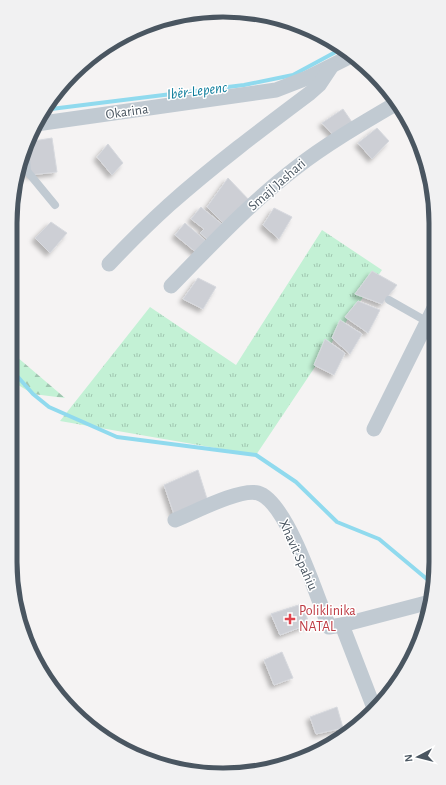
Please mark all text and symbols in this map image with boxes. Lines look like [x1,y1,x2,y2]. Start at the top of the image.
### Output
water label: Ibër-Lepenc [166,80,229,102]
street label: Okarina [105,102,150,122]
street label: Smajl Jashari [246,156,308,214]
street label: Xhavit Spahiu [276,517,320,593]
place label: Poliklinika NATAL [299,604,356,634]
marker: Poliklinika NATAL [284,613,296,625]
north arrow [398,737,438,777]
text: N [403,754,414,763]

